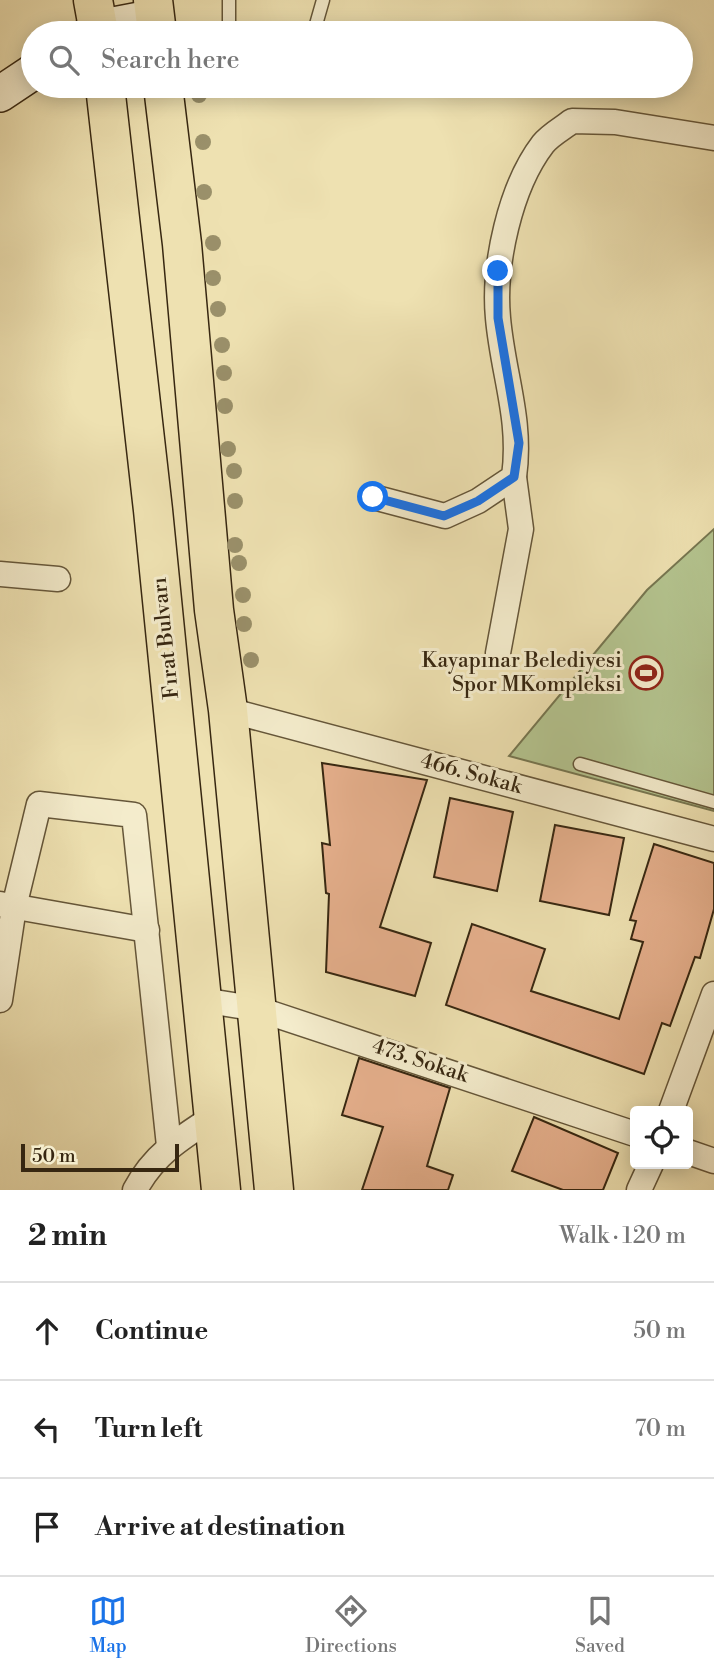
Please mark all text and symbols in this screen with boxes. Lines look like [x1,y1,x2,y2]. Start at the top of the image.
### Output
search box [21,21,693,98]
icon: search [45,41,83,79]
text: Search here [101,44,240,76]
route end [482,255,513,286]
route start [357,481,388,512]
street label: Fırat Bulvarı [147,576,185,700]
place label: Kayapınar Belediyesi Spor MKompleksi [421,648,622,698]
sports icon: Kayapınar Belediyesi Spor MKompleksi [627,654,665,692]
street label: 466. Sokak [417,748,526,800]
street label: 473. Sokak [369,1033,472,1089]
map controls [630,1106,693,1169]
button: locate [630,1106,693,1169]
scale bar [21,1141,178,1173]
text: 50 m [32,1144,76,1168]
text: 2 min [28,1217,107,1255]
text: Walk · 120 m [559,1222,686,1250]
icon: ahead [28,1312,66,1350]
text: Continue [95,1315,208,1347]
text: 50 m [633,1317,686,1345]
icon: left [28,1410,66,1448]
text: Turn left [95,1413,203,1445]
text: 70 m [635,1415,686,1443]
icon: arrive [28,1508,66,1546]
text: Arrive at destination [95,1511,345,1543]
tab: Map [89,1592,127,1658]
tab: Directions [305,1592,397,1658]
tab: Saved [575,1592,625,1658]

